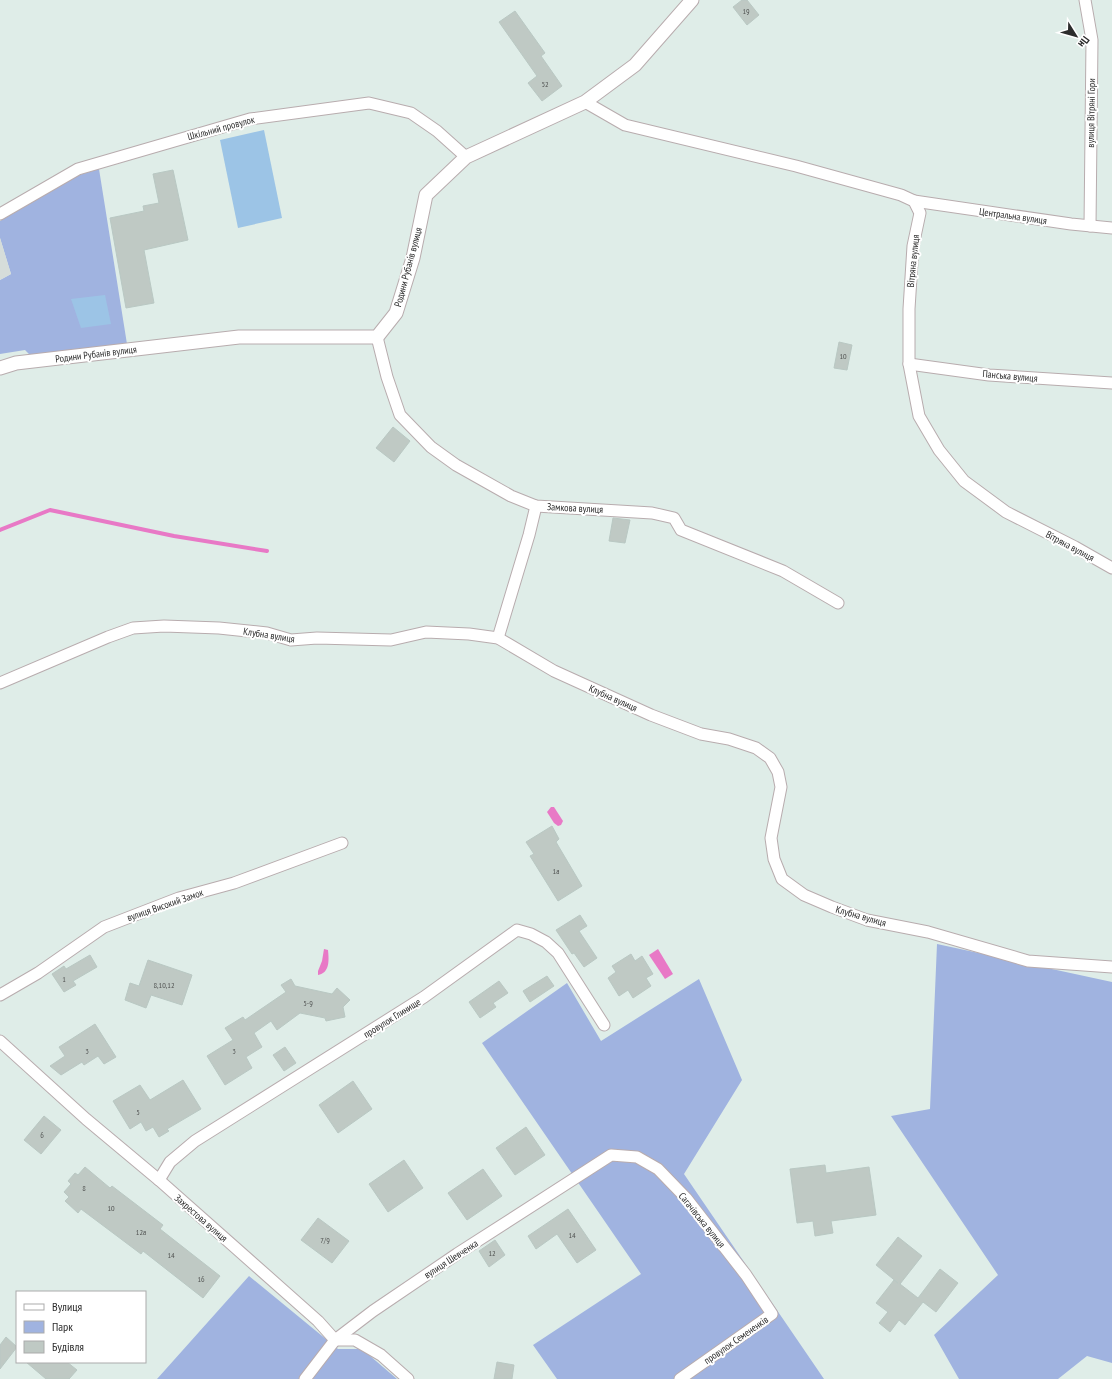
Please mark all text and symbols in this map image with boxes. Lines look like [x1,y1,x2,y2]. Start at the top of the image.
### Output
house number: 19 [742,6,750,16]
north arrow [1056,16,1096,56]
text: Пн [1075,34,1093,51]
street label: вулиця Вітряні Гори [1084,78,1098,148]
house number: 52 [541,79,549,89]
street label: Шкільний провулок [186,113,256,143]
street label: Центральна вулиця [978,205,1048,227]
street label: Родини Рубанів вулиця [391,226,425,308]
street label: Вітряна вулиця [904,234,922,288]
street label: Родини Рубанів вулиця [55,343,138,365]
house number: 10 [839,351,847,361]
street label: Панська вулиця [982,367,1038,385]
street label: Замкова вулиця [547,500,604,516]
street label: Вітряна вулиця [1043,528,1097,564]
street label: Клубна вулиця [242,625,296,645]
street label: Клубна вулиця [587,682,639,715]
house number: 1а [553,866,559,876]
street label: вулиця Високий Замок [125,886,205,924]
street label: Клубна вулиця [834,903,888,929]
house number: 1 [62,974,66,984]
house number: 8,10,12 [154,980,175,990]
street label: провулок Глинище [361,995,423,1041]
house number: 5-9 [303,998,313,1008]
house number: 3 [85,1046,89,1056]
house number: 3 [232,1046,236,1056]
house number: 5 [136,1107,140,1117]
house number: 6 [40,1130,44,1140]
house number: 8 [82,1183,86,1193]
street label: Сагачівська вулиця [676,1190,728,1250]
street label: Захрестова вулиця [172,1191,230,1245]
house number: 10 [107,1203,115,1213]
house number: 12а [136,1227,146,1237]
house number: 14 [568,1230,576,1240]
house number: 7/9 [320,1235,330,1245]
street label: вулиця Шевченка [421,1237,481,1281]
house number: 12 [488,1248,496,1258]
house number: 14 [167,1250,175,1260]
house number: 16 [197,1274,205,1284]
legend [16,1291,146,1363]
text: Вулиця [52,1299,82,1314]
street label: провулок Семененків [701,1313,771,1367]
text: Парк [52,1319,73,1334]
text: Будівля [52,1339,84,1354]

